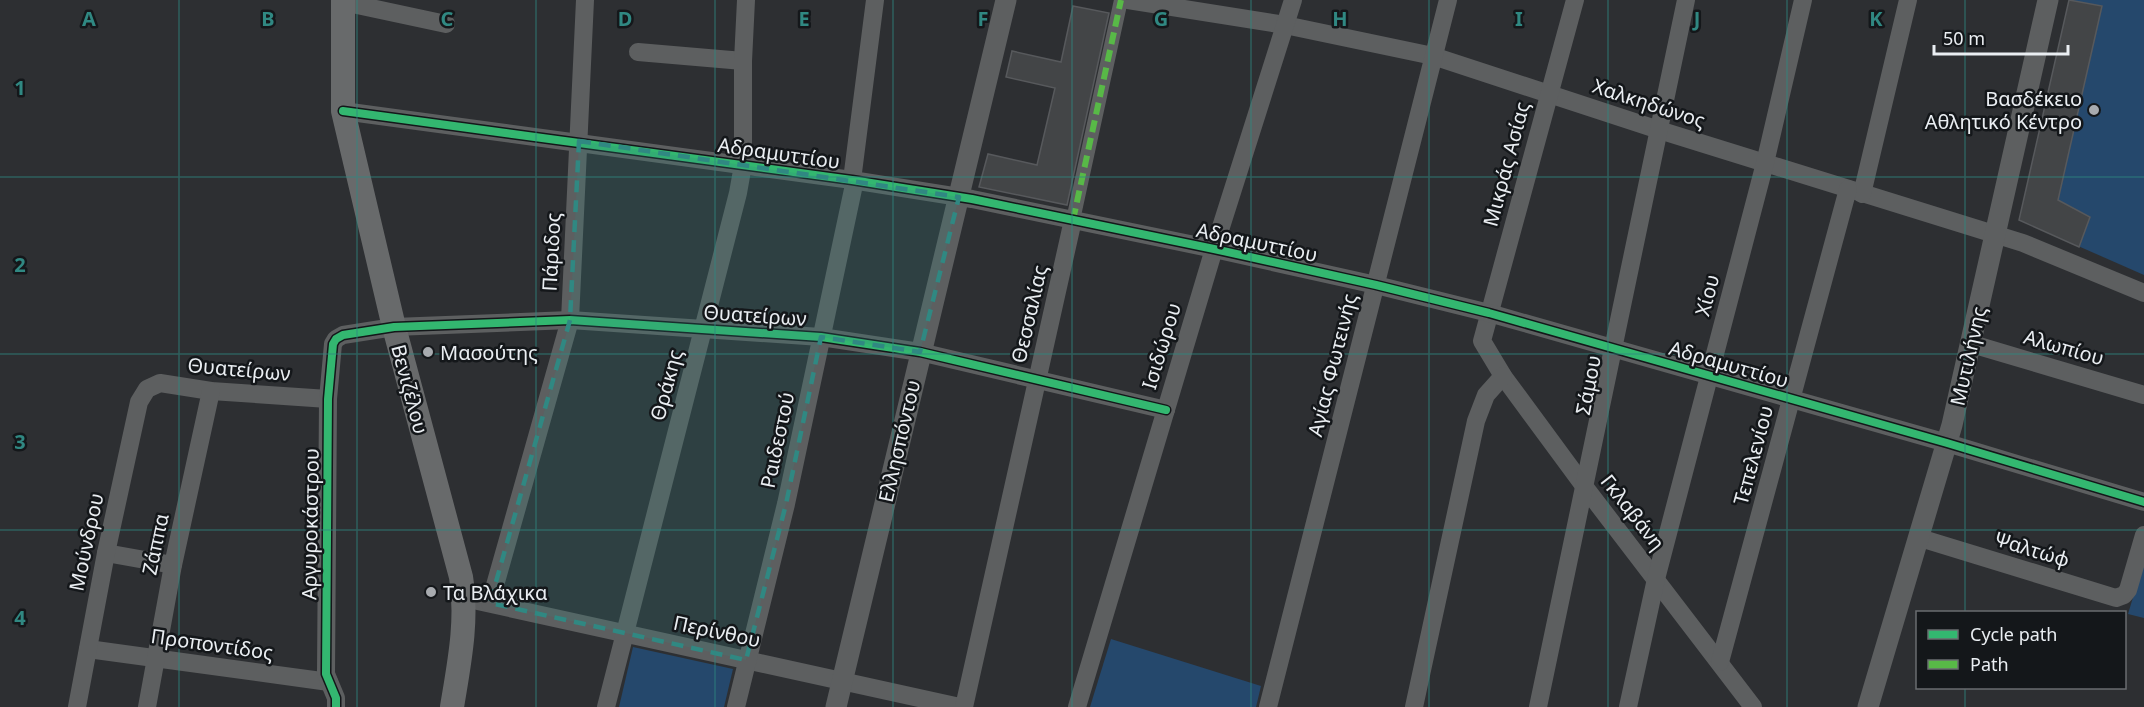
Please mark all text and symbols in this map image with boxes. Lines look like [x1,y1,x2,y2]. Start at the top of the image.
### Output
text: A [82,5,96,32]
text: B [261,5,275,32]
text: C [441,5,454,32]
text: D [618,5,632,32]
text: E [798,5,810,32]
text: F [978,5,988,32]
text: G [1154,5,1168,32]
text: H [1332,5,1348,32]
text: I [1515,5,1523,32]
text: J [1692,5,1700,32]
text: K [1869,5,1883,32]
scale bar [1934,18,2068,56]
text: 50 m [1943,26,1985,50]
street label: Χαλκηδώνος [1589,72,1709,134]
text: 1 [14,74,26,101]
place label: Βασδέκειο Αθλητικό Κέντρο [1925,85,2082,135]
street label: Μικράς Ασίας [1476,98,1536,229]
marker: Βασδέκειο Αθλητικό Κέντρο [2087,103,2101,117]
street label: Αδραμυττίου [716,131,842,175]
street label: Πάριδος [535,212,567,292]
street label: Αδραμυττίου [1194,216,1320,268]
text: 2 [14,251,26,278]
street label: Θεσσαλίας [1005,262,1053,366]
street label: Χίου [1689,271,1725,319]
street label: Αγίας Φωτεινής [1301,290,1363,439]
street label: Θυατείρων [703,298,807,332]
street label: Ισιδώρου [1135,299,1187,393]
street label: Μυτιλήνης [1943,304,1993,408]
street label: Αλωπίου [2021,323,2107,371]
street label: Αδραμυττίου [1666,334,1792,394]
place label: Μασούτης [440,339,538,366]
street label: Βενιζέλου [385,341,435,437]
marker: Μασούτης [421,345,435,359]
street label: Θράκης [644,346,689,424]
street label: Θυατείρων [186,351,292,387]
street label: Σάμου [1569,353,1607,417]
street label: Ελλησπόντου [872,377,926,505]
street label: Ραιδεστού [754,390,800,490]
street label: Τεπελενίου [1727,402,1779,508]
text: 3 [14,428,26,455]
street label: Αργυροκάστρου [295,448,325,600]
street label: Γκλαβάνη [1595,468,1671,556]
street label: Μούνδρου [62,490,110,594]
street label: Ζάππα [135,510,175,577]
street label: Ψαλτώφ [1991,525,2073,573]
place label: Τα Βλάχικα [443,579,548,606]
marker: Τα Βλάχικα [424,585,438,599]
text: 4 [14,604,26,631]
street label: Περίνθου [671,609,763,653]
legend [1916,611,2126,689]
street label: Προποντίδος [149,622,275,666]
text: Cycle path [1970,622,2057,646]
text: Path [1970,652,2009,676]

